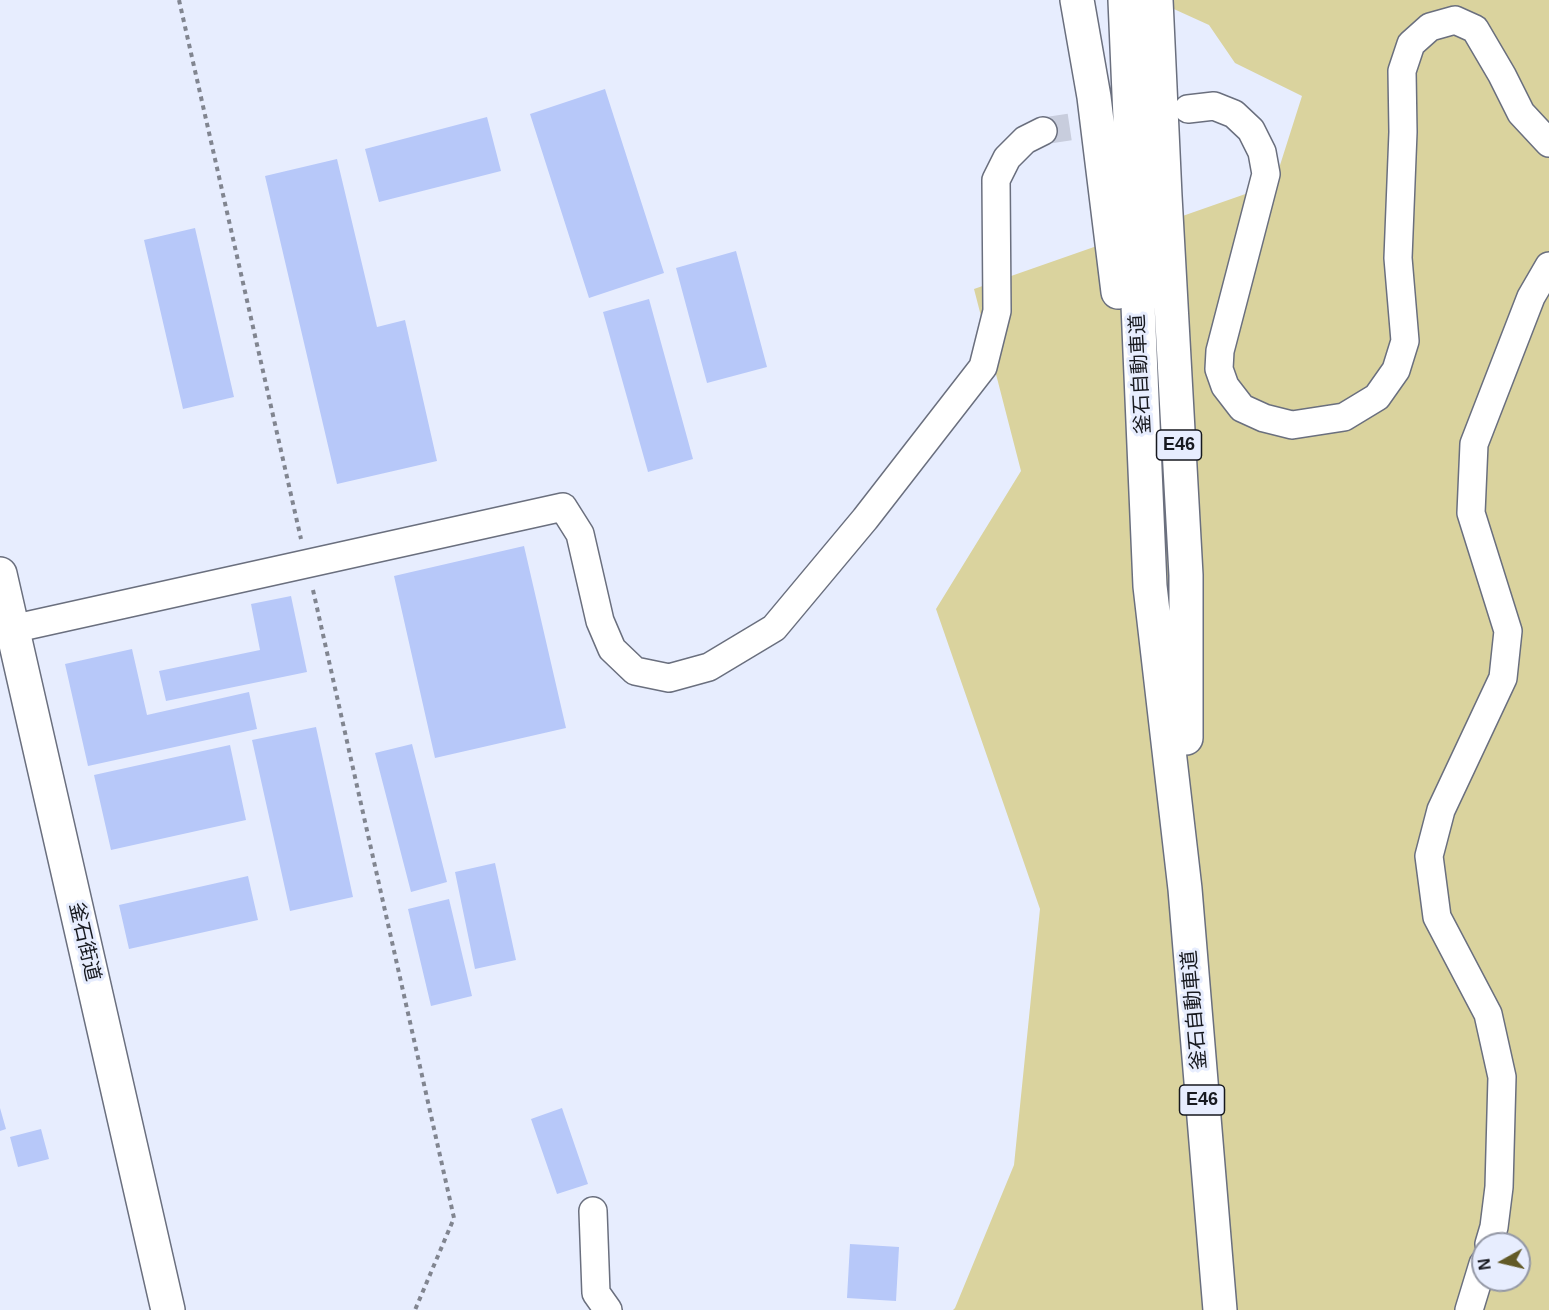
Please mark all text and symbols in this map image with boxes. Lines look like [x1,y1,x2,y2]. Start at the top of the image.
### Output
street label: 釜石自動車道 [1126,313,1156,435]
road number: E46 [1156,430,1202,460]
street label: 釜石街道 [63,900,105,984]
street label: 釜石自動車道 [1178,949,1212,1071]
road number: E46 [1180,1085,1224,1115]
north arrow [1471,1232,1531,1292]
text: N [1475,1257,1494,1271]

